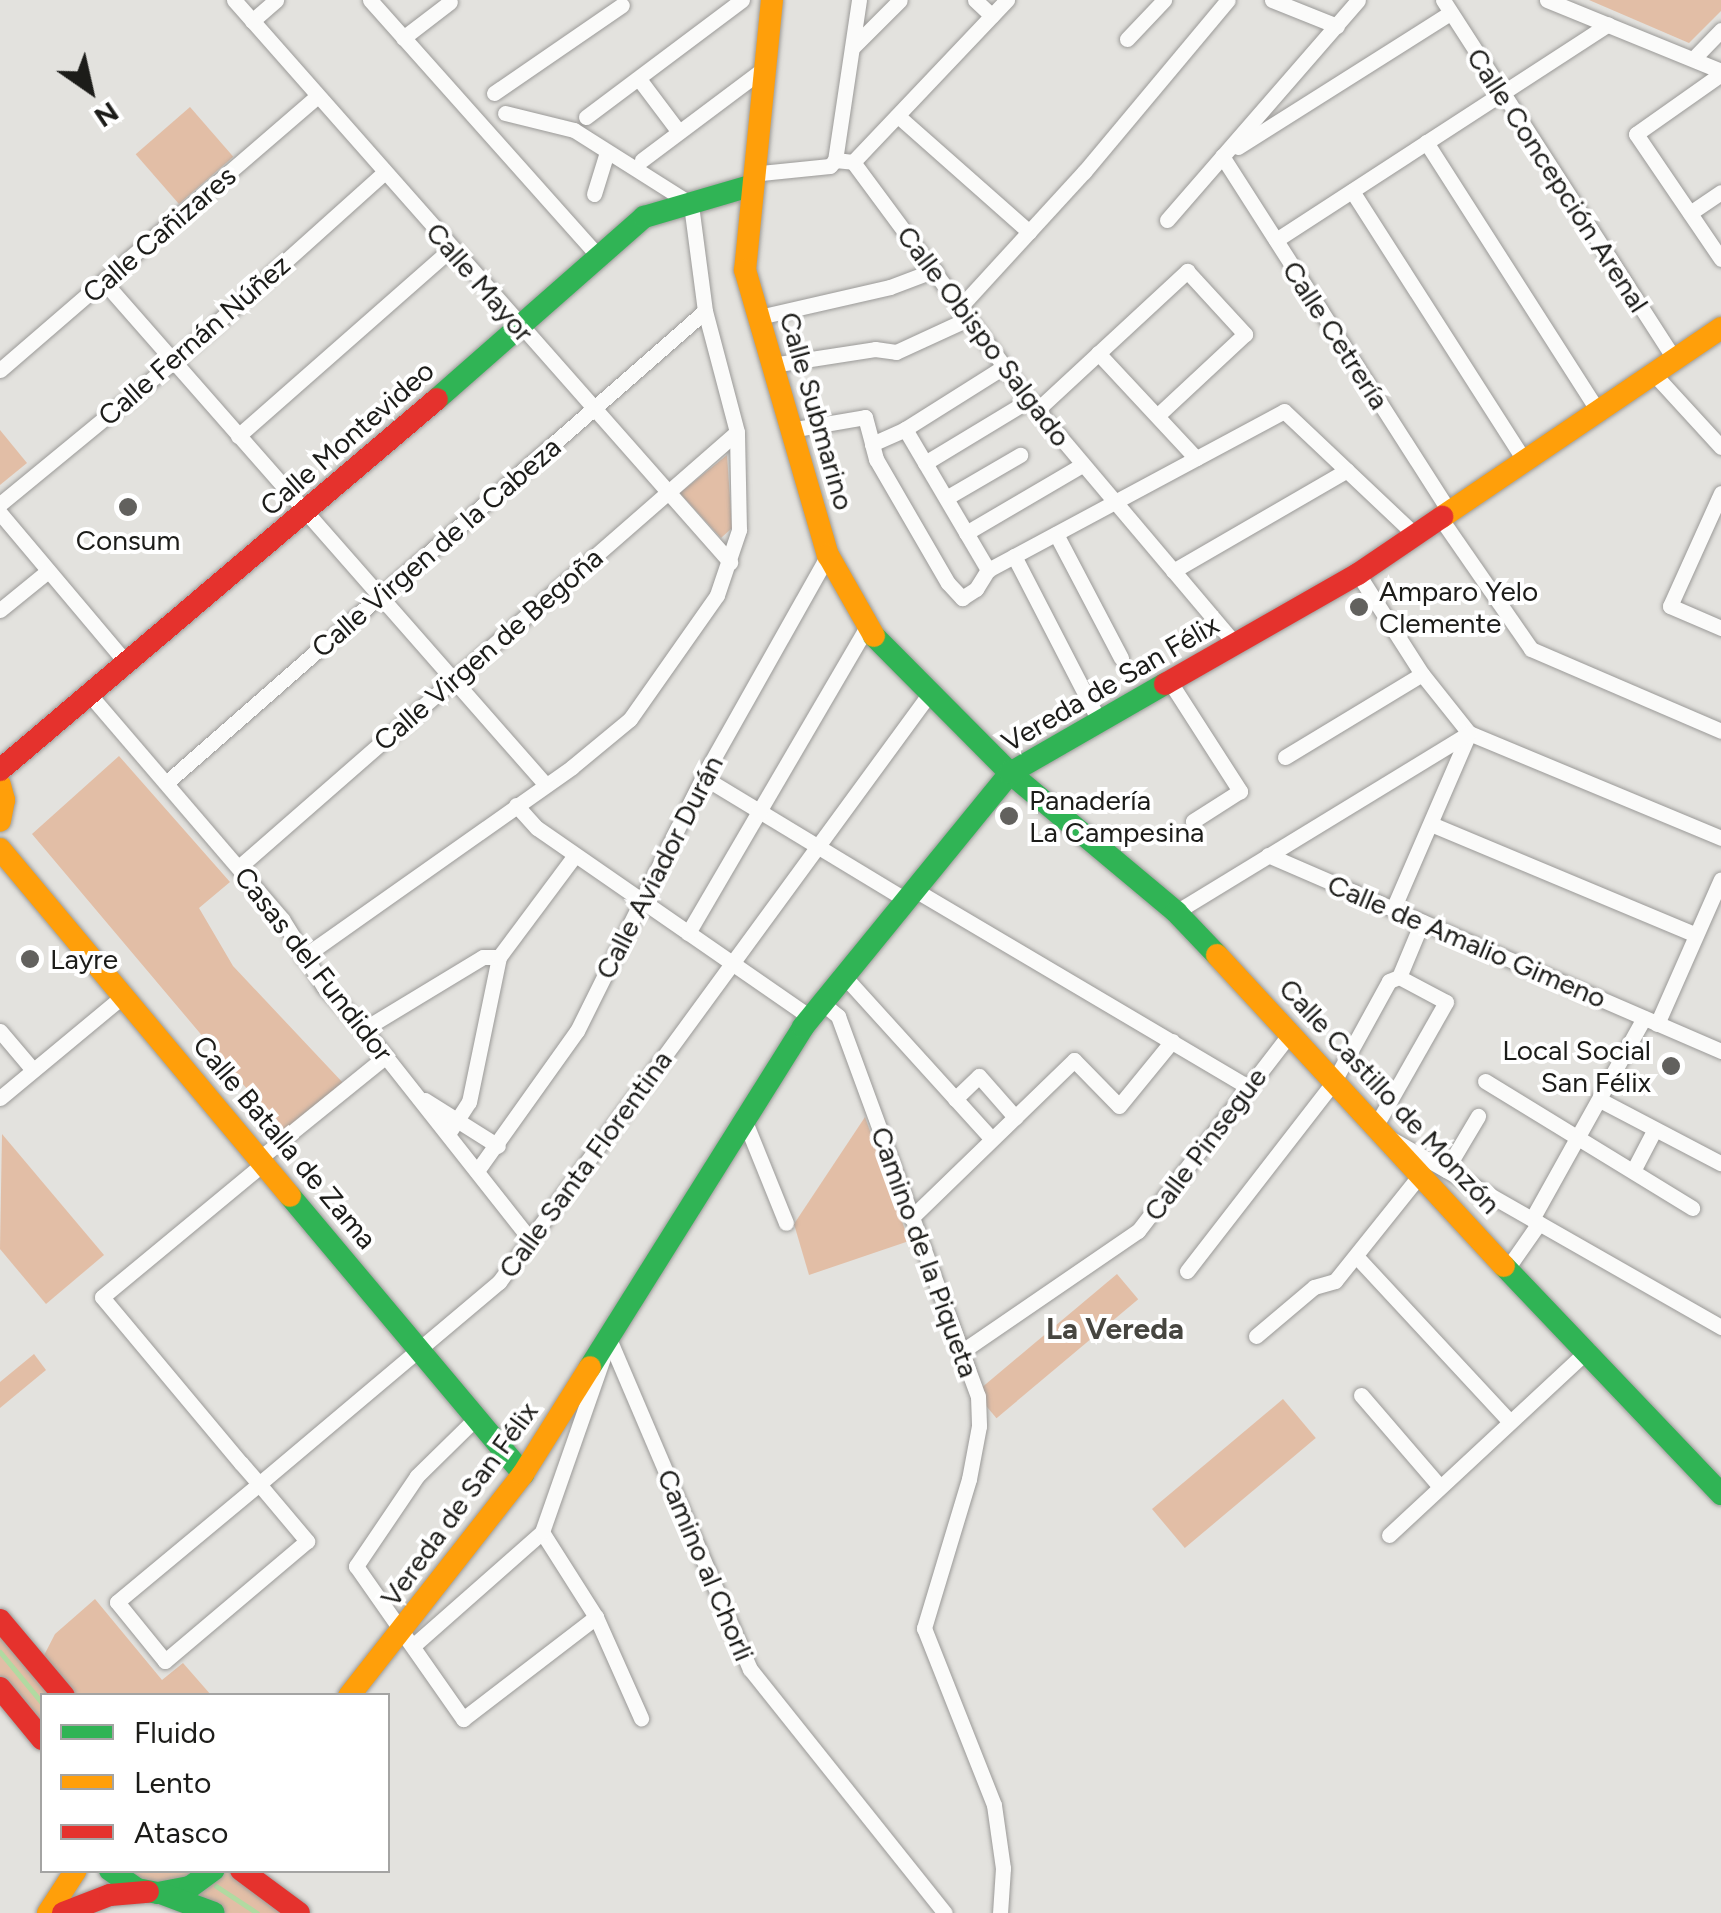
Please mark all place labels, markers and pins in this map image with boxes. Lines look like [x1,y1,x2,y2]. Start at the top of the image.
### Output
marker: Consum [117,496,139,518]
place label: Consum [76,523,180,557]
place label: Amparo Yelo Clemente [1379,574,1538,640]
marker: Amparo Yelo Clemente [1348,596,1370,618]
place label: Panadería La Campesina [1029,783,1204,849]
marker: Panadería La Campesina [998,805,1020,827]
place label: Layre [50,942,118,976]
marker: Layre [19,948,41,970]
place label: Local Social San Félix [1502,1033,1651,1099]
marker: Local Social San Félix [1660,1055,1682,1077]

